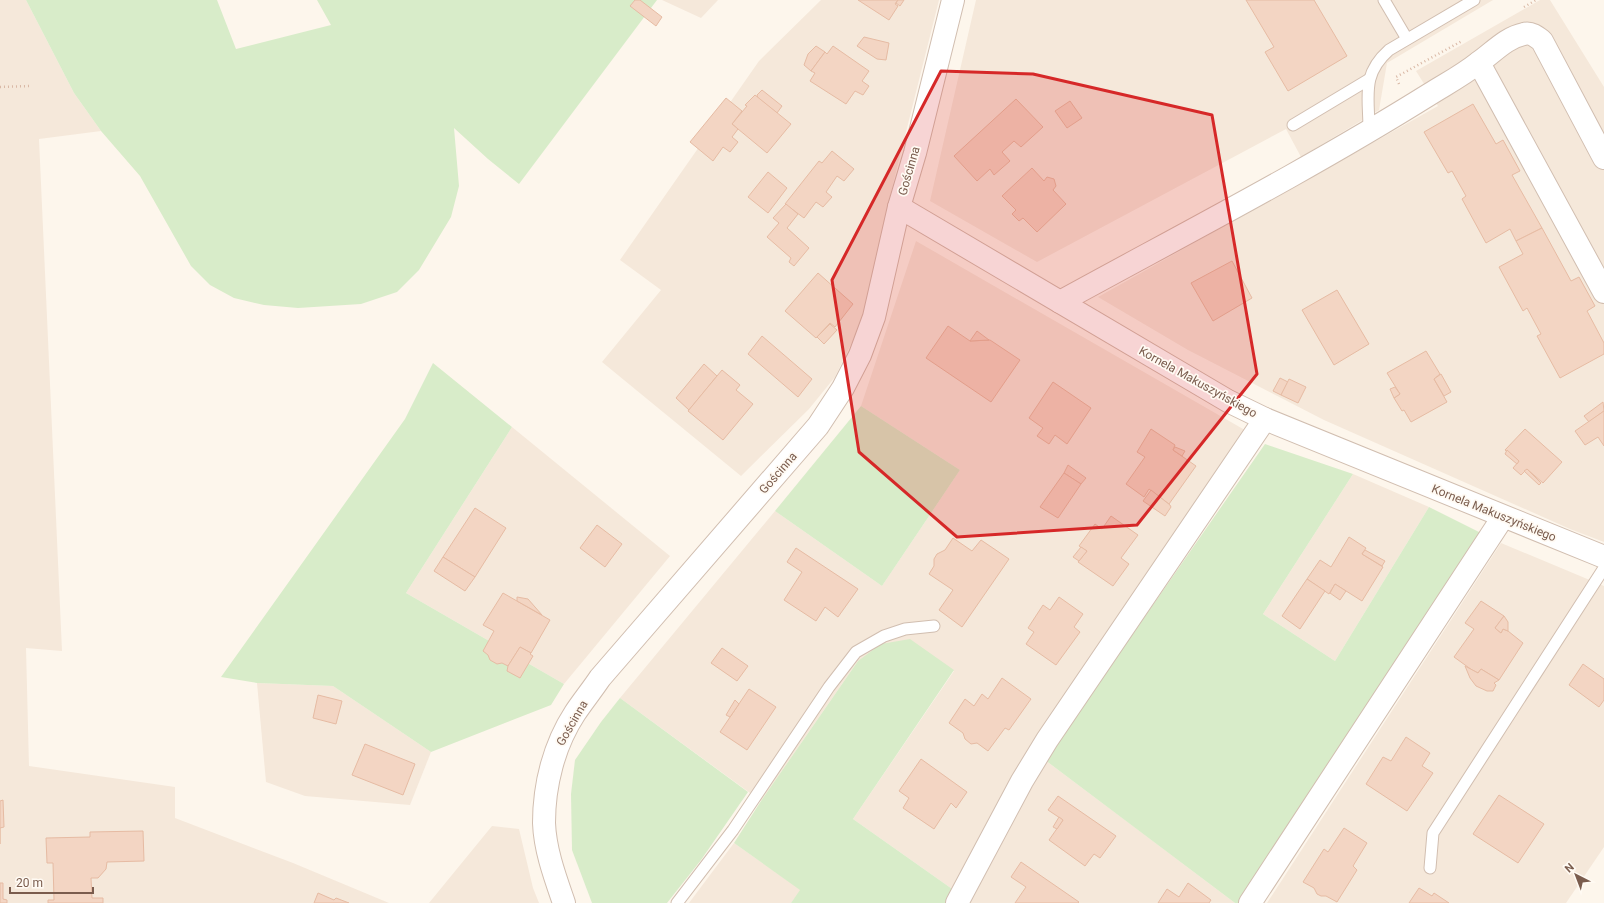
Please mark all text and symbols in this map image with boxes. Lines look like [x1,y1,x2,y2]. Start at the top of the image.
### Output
street label: Gościnna [895,145,923,197]
street label: Kornela Makuszyńskiego [1136,344,1260,420]
street label: Gościnna [756,449,800,497]
street label: Kornela Makuszyńskiego [1430,482,1558,544]
street label: Gościnna [553,698,591,748]
north arrow [1556,855,1596,895]
text: N [1562,860,1577,875]
scale bar [10,869,93,895]
text: 20 m [16,876,43,890]

